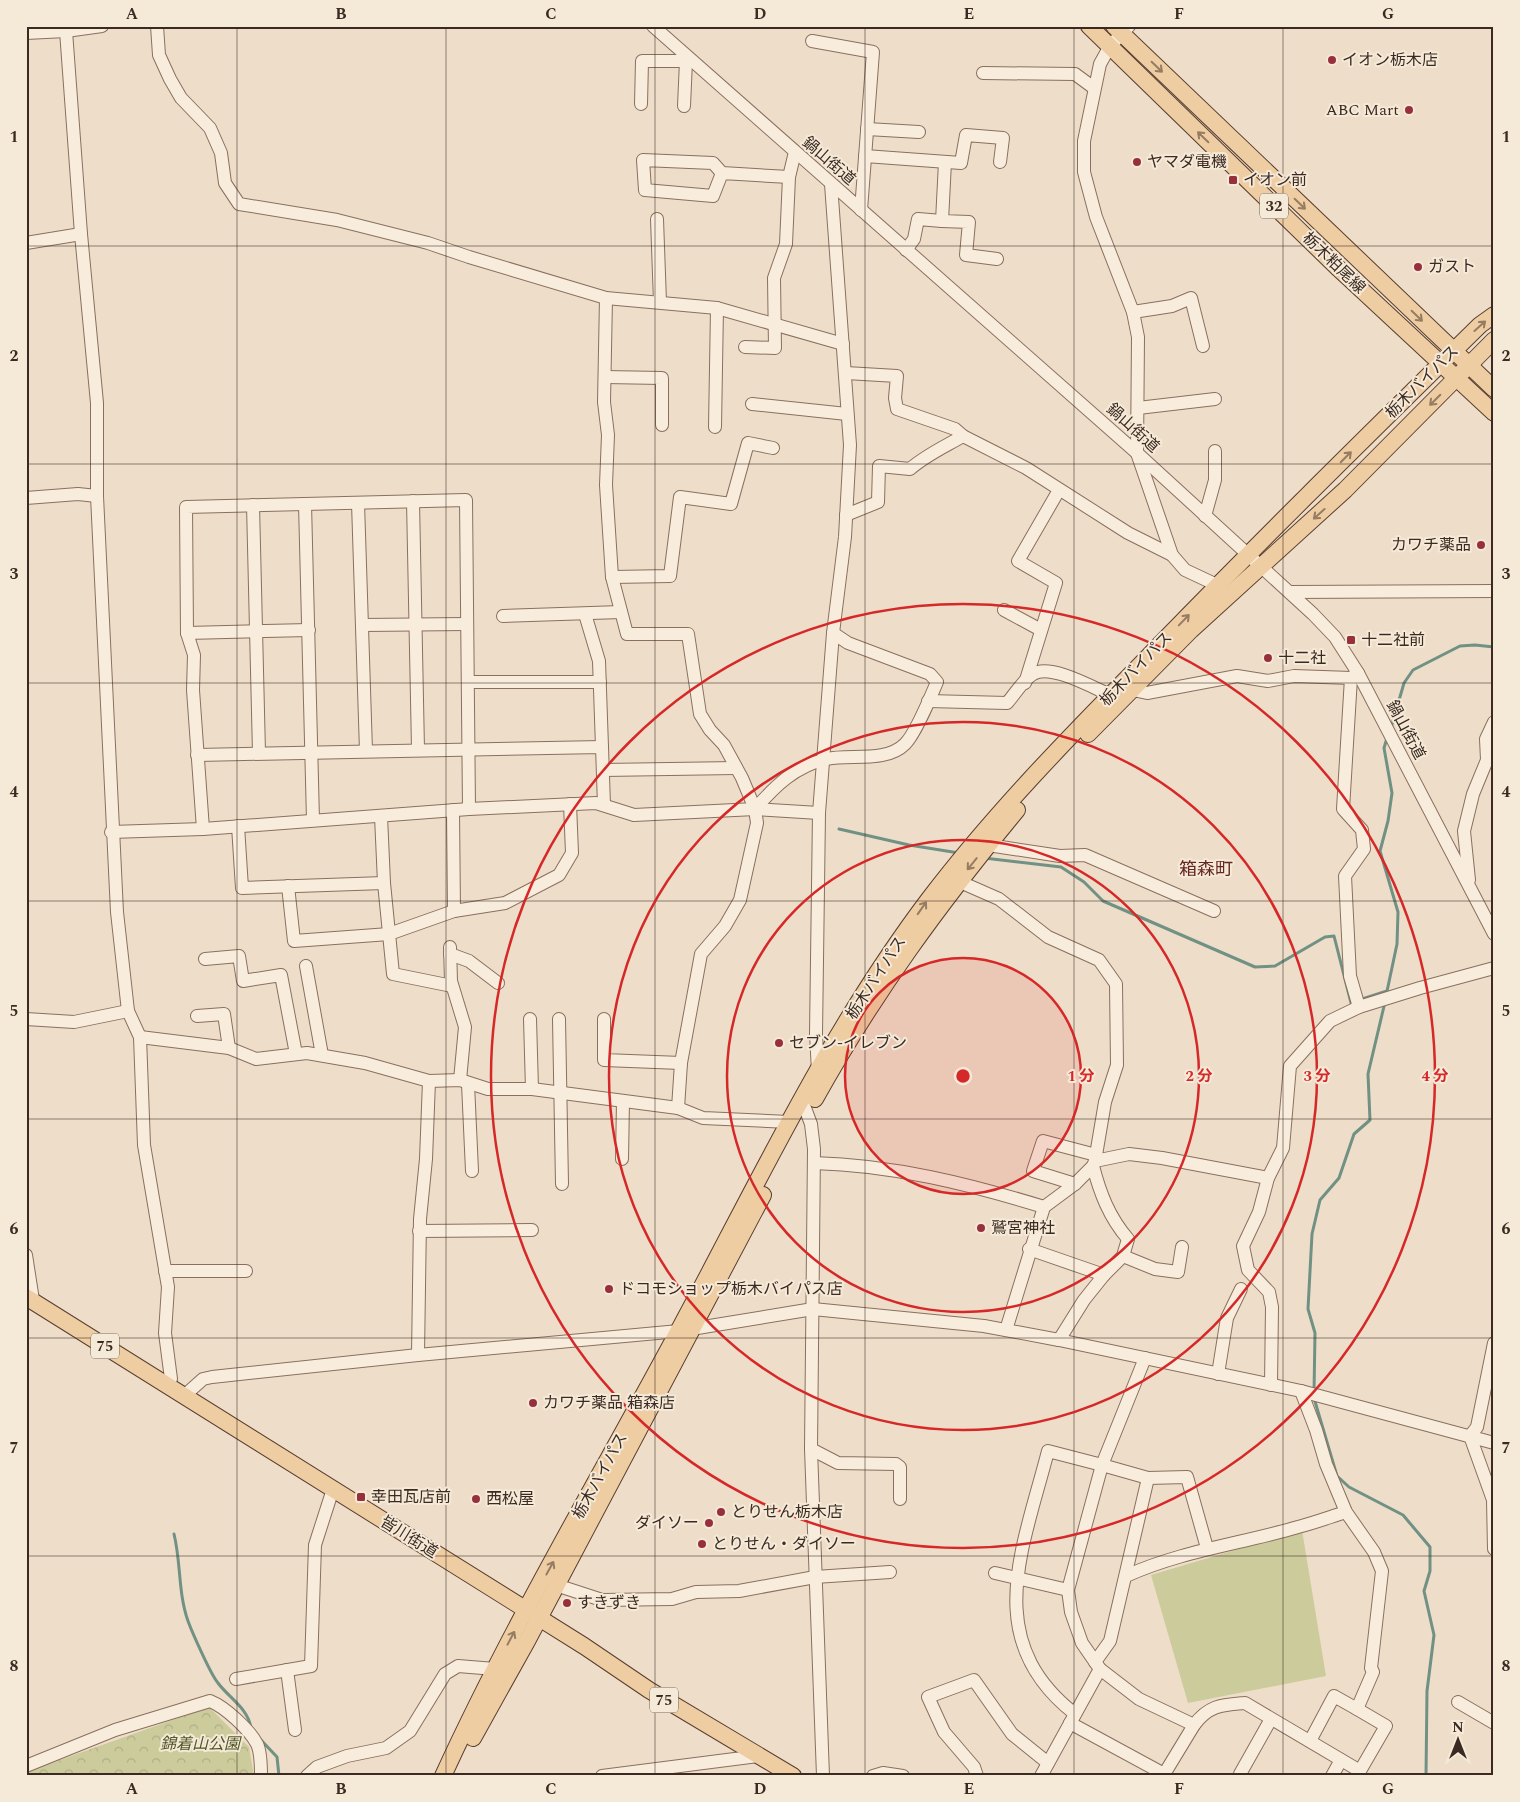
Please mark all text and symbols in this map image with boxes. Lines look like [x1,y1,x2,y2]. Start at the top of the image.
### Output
text: A [126,2,139,26]
text: B [335,2,347,26]
text: C [545,2,557,26]
text: D [754,2,767,26]
text: E [964,2,974,26]
text: F [1174,2,1184,26]
text: G [1382,2,1394,26]
place label: イオン栃木店 [1342,48,1438,72]
marker: イオン栃木店 [1326,54,1338,66]
one-way arrow [1150,61,1163,73]
place label: ABC Mart [1326,98,1399,122]
marker: ABC Mart [1403,104,1415,116]
text: 1 [10,125,18,149]
text: 1 [1502,125,1510,149]
street label: 鍋山街道 [797,131,861,191]
one-way arrow [1197,131,1210,143]
place label: ヤマダ電機 [1147,150,1227,174]
marker: ヤマダ電機 [1131,156,1143,168]
place label: イオン前 [1243,168,1307,192]
marker: イオン前 [1227,174,1239,186]
road number: 32 [1260,194,1288,218]
one-way arrow [1293,198,1306,210]
street label: 栃木粕尾線 [1297,227,1371,299]
place label: ガスト [1428,255,1476,279]
marker: ガスト [1412,261,1424,273]
one-way arrow [1411,310,1424,322]
one-way arrow [1473,321,1486,332]
street label: 栃木バイパス [1380,340,1464,424]
text: 2 [10,344,19,368]
text: 2 [1502,344,1511,368]
one-way arrow [1429,393,1441,405]
street label: 鍋山街道 [1101,398,1165,458]
one-way arrow [1340,451,1352,464]
one-way arrow [1313,508,1326,520]
place label: カワチ薬品 [1391,533,1471,557]
marker: カワチ薬品 [1475,539,1487,551]
text: 3 [10,562,19,586]
text: 3 [1502,562,1511,586]
one-way arrow [1177,614,1189,626]
street label: 栃木バイパス [1094,626,1178,712]
place label: 十二社前 [1361,628,1425,652]
marker: 十二社前 [1345,634,1357,646]
place label: 十二社 [1278,646,1326,670]
marker: 十二社 [1262,652,1274,664]
street label: 鍋山街道 [1380,696,1432,764]
text: 4 [10,780,19,804]
text: 4 [1502,780,1511,804]
district label: 箱森町 [1179,856,1233,883]
one-way arrow [967,857,978,870]
one-way arrow [917,902,927,916]
street label: 栃木バイパス [840,931,912,1025]
text: 5 [10,999,18,1023]
text: 5 [1502,999,1510,1023]
place label: セブン-イレブン [789,1031,907,1055]
marker: セブン-イレブン [773,1037,785,1049]
text: 1 分 [1067,1065,1095,1088]
text: 2 分 [1185,1065,1213,1088]
text: 3 分 [1303,1065,1331,1088]
text: 4 分 [1421,1065,1449,1088]
centre of rings [954,1067,972,1085]
place label: 鷲宮神社 [991,1216,1055,1240]
text: 6 [10,1217,19,1241]
text: 6 [1502,1217,1511,1241]
marker: 鷲宮神社 [975,1222,987,1234]
place label: ドコモショップ栃木バイパス店 [619,1277,843,1301]
marker: ドコモショップ栃木バイパス店 [603,1283,615,1295]
road number: 75 [91,1334,119,1358]
place label: カワチ薬品 箱森店 [543,1391,675,1415]
marker: カワチ薬品 箱森店 [527,1397,539,1409]
street label: 栃木バイパス [566,1428,634,1524]
text: 7 [10,1436,19,1460]
text: 7 [1502,1436,1511,1460]
place label: 幸田瓦店前 [371,1485,451,1509]
place label: 西松屋 [486,1487,534,1511]
marker: 幸田瓦店前 [355,1491,367,1503]
marker: 西松屋 [470,1493,482,1505]
place label: とりせん栃木店 [731,1500,843,1524]
marker: とりせん栃木店 [715,1506,727,1518]
street label: 皆川街道 [375,1510,443,1564]
place label: ダイソー [635,1511,699,1535]
marker: ダイソー [703,1517,715,1529]
place label: とりせん・ダイソー [712,1532,856,1556]
marker: とりせん・ダイソー [696,1538,708,1550]
one-way arrow [545,1560,555,1575]
place label: すきずき [577,1591,641,1615]
marker: すきずき [561,1597,573,1609]
one-way arrow [507,1632,517,1646]
text: 8 [10,1654,19,1678]
text: 8 [1502,1654,1511,1678]
road number: 75 [650,1688,678,1712]
north arrow [1432,1714,1482,1764]
text: N [1452,1717,1464,1738]
park label: 錦着山公園 [160,1732,242,1756]
text: A [126,1777,139,1801]
text: B [335,1777,347,1801]
text: C [545,1777,557,1801]
text: D [754,1777,767,1801]
text: E [964,1777,974,1801]
text: F [1174,1777,1184,1801]
text: G [1382,1777,1394,1801]

